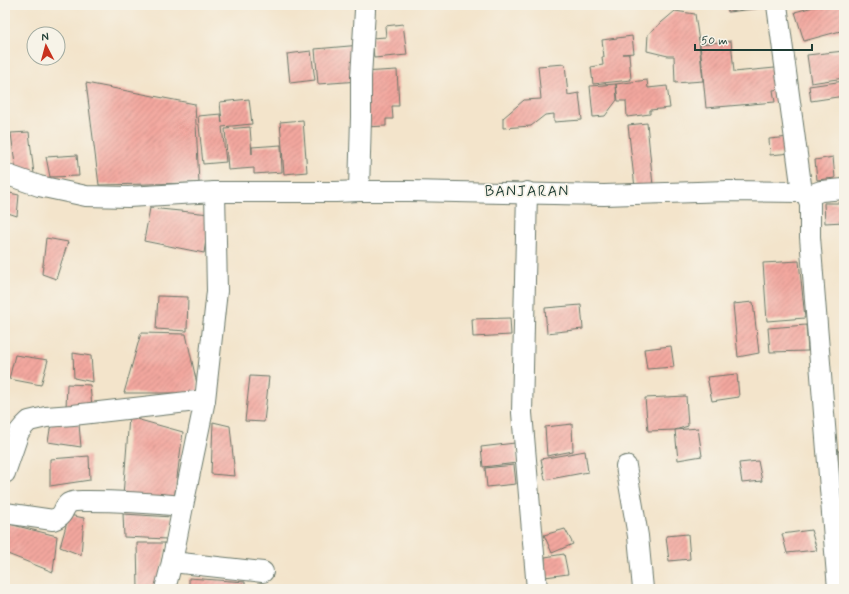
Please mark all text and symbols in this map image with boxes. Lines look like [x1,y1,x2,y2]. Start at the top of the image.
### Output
north arrow [26,26,66,66]
scale bar [695,26,812,52]
text: N [41,30,49,44]
text: 50 m [701,33,728,49]
district label: BANJARAN [485,182,569,202]

